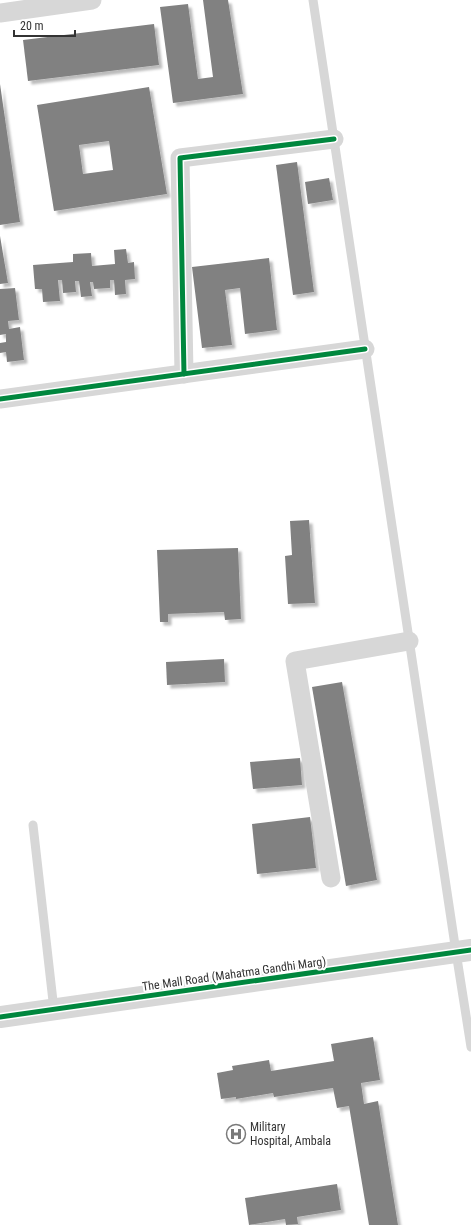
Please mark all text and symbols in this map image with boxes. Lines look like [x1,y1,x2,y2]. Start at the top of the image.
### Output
scale bar [14,12,75,38]
text: 20 m [20,19,44,33]
street label: The Mall Road (Mahatma Gandhi Marg) [141,954,327,994]
place label: Military Hospital, Ambala [250,1120,331,1148]
hospital icon: Military Hospital, Ambala [225,1123,247,1145]

